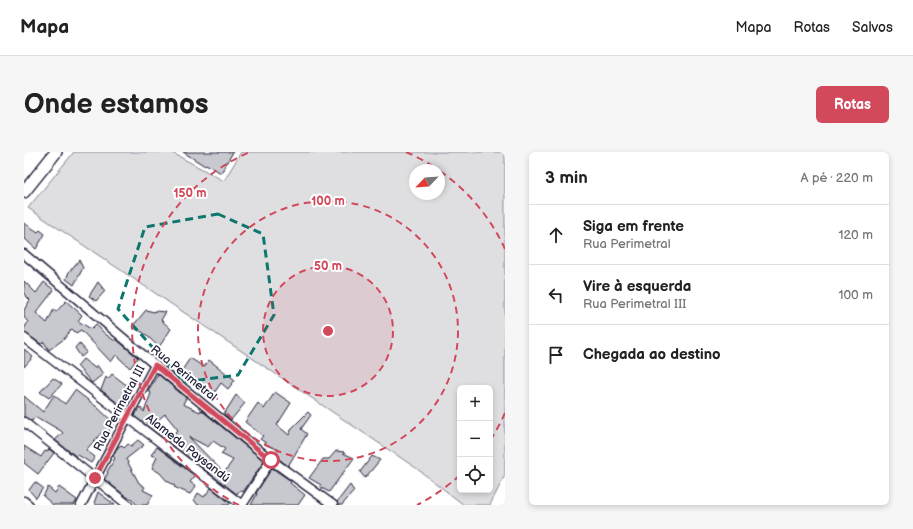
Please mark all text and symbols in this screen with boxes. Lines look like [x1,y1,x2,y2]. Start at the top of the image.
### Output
text: Mapa [20,16,69,39]
text: Mapa [735,19,772,36]
text: Rotas [794,19,830,36]
text: Salvos [852,19,893,36]
button: Rotas [816,86,889,123]
text: Onde estamos [24,88,209,121]
north arrow [409,164,445,200]
text: 3 min [545,168,588,188]
text: A pé · 220 m [800,170,873,186]
text: 150 m [174,186,206,201]
text: 100 m [311,194,345,209]
text: Siga em frente [583,217,684,236]
icon: ahead [545,224,567,246]
text: 120 m [838,227,873,243]
text: Rua Perimetral [583,236,671,252]
text: 50 m [314,259,342,274]
text: Vire à esquerda [583,277,691,296]
icon: left [545,284,567,306]
text: 100 m [838,287,873,303]
text: Rua Perimetral III [583,296,686,312]
centre of rings [321,324,335,338]
street label: Rua Perimetral [148,342,220,405]
icon: arrive [545,344,567,366]
text: Chegada ao destino [583,345,721,364]
street label: Rua Perimetral III [90,362,149,454]
map controls [457,385,493,493]
button: + [457,385,493,421]
street label: Alameda Paysandú [143,411,233,486]
button: − [457,421,493,457]
route start [262,451,280,469]
button: locate [457,457,493,493]
route end [86,469,104,487]

